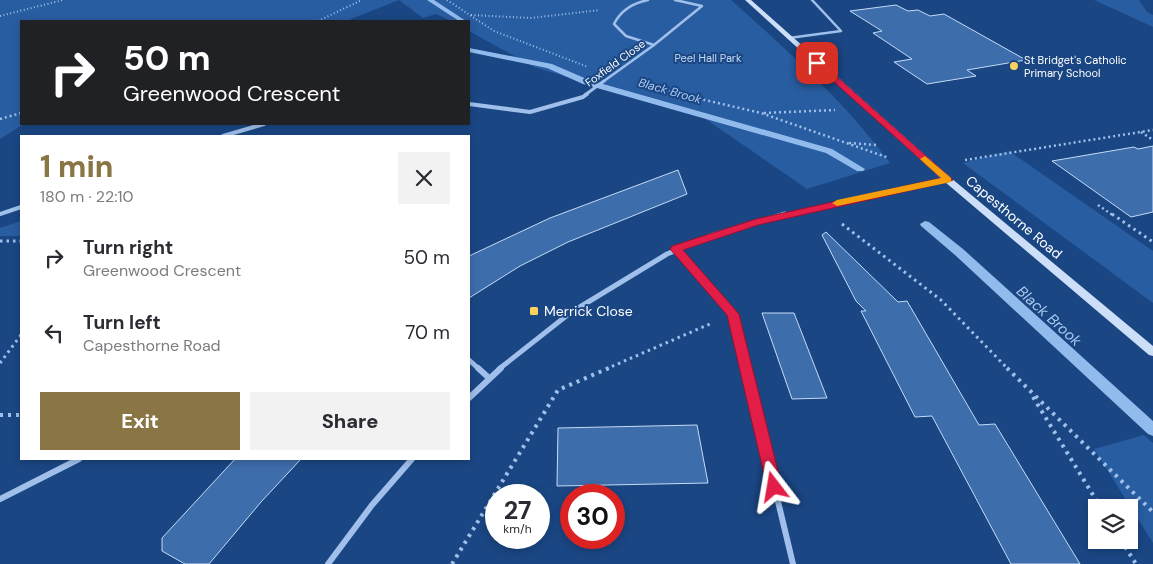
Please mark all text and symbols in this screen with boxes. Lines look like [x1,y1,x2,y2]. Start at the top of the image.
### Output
text: 50 m [123,35,211,81]
street label: Foxfield Close [582,37,648,89]
icon: right [40,40,105,105]
pin [796,42,838,84]
icon: arrive [803,49,831,77]
park label: Peel Hall Park [675,51,742,65]
place label: St Bridget's Catholic Primary School [1024,53,1127,80]
marker: St Bridget's Catholic Primary School [1008,60,1020,72]
water label: Black Brook [637,74,704,108]
text: Greenwood Crescent [123,79,341,108]
text: 1 min [40,147,113,186]
button: close [398,152,450,204]
street label: Capesthorne Road [962,171,1066,263]
text: 180 m · 22:10 [40,186,133,207]
text: Turn right [83,235,173,260]
icon: right [40,244,68,272]
text: 50 m [403,245,450,270]
text: Greenwood Crescent [83,260,241,281]
water label: Black Brook [1012,281,1086,351]
place label: Merrick Close [544,302,633,320]
marker: Merrick Close [528,305,540,317]
text: Turn left [83,310,161,335]
icon: left [40,319,68,347]
text: 70 m [405,320,450,345]
text: Capesthorne Road [83,335,221,356]
button: Exit [40,392,240,450]
button: Share [250,392,450,450]
position arrow [747,460,799,512]
speed limit sign: 30 [560,484,625,549]
text: 27 [504,494,531,527]
map controls [1088,499,1138,549]
button: layers [1088,499,1138,549]
text: km/h [503,521,532,537]

